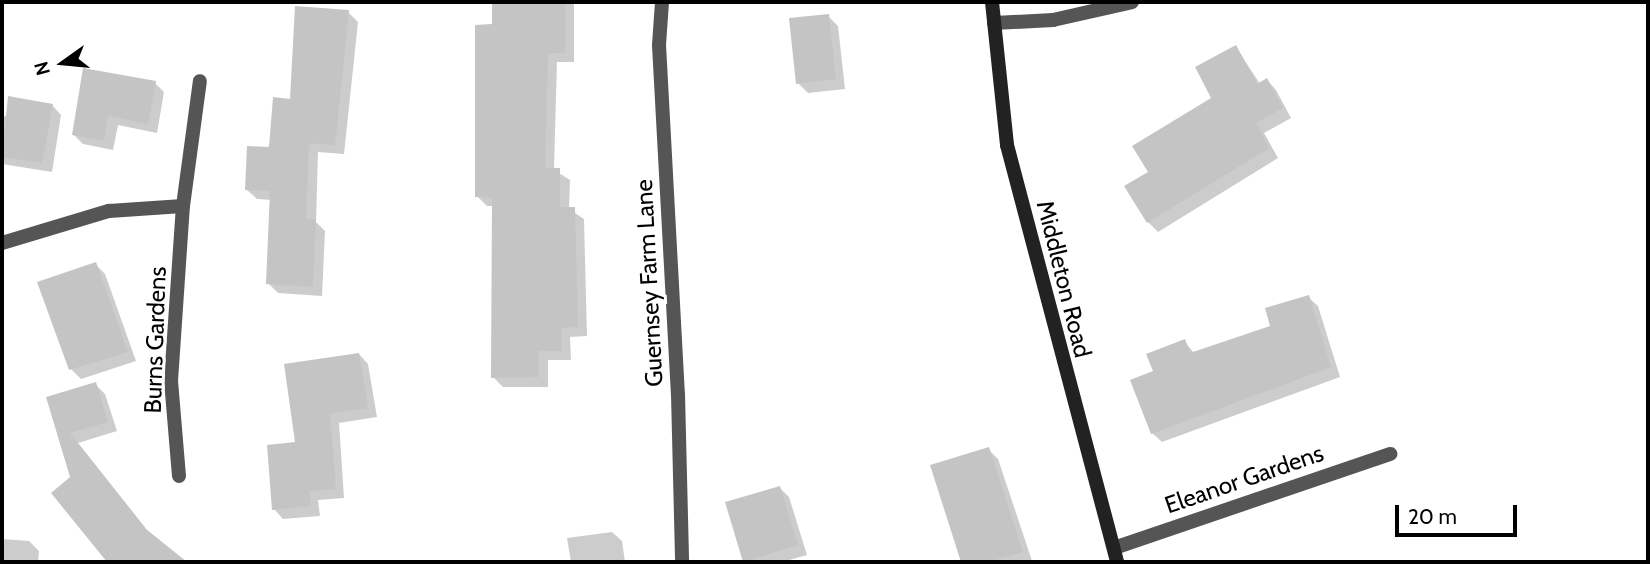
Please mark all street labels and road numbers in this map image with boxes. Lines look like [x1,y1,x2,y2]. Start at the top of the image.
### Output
street label: Guernsey Farm Lane [629,179,669,387]
street label: Middleton Road [1031,197,1097,361]
street label: Burns Gardens [138,266,172,414]
street label: Eleanor Gardens [1161,438,1327,520]

